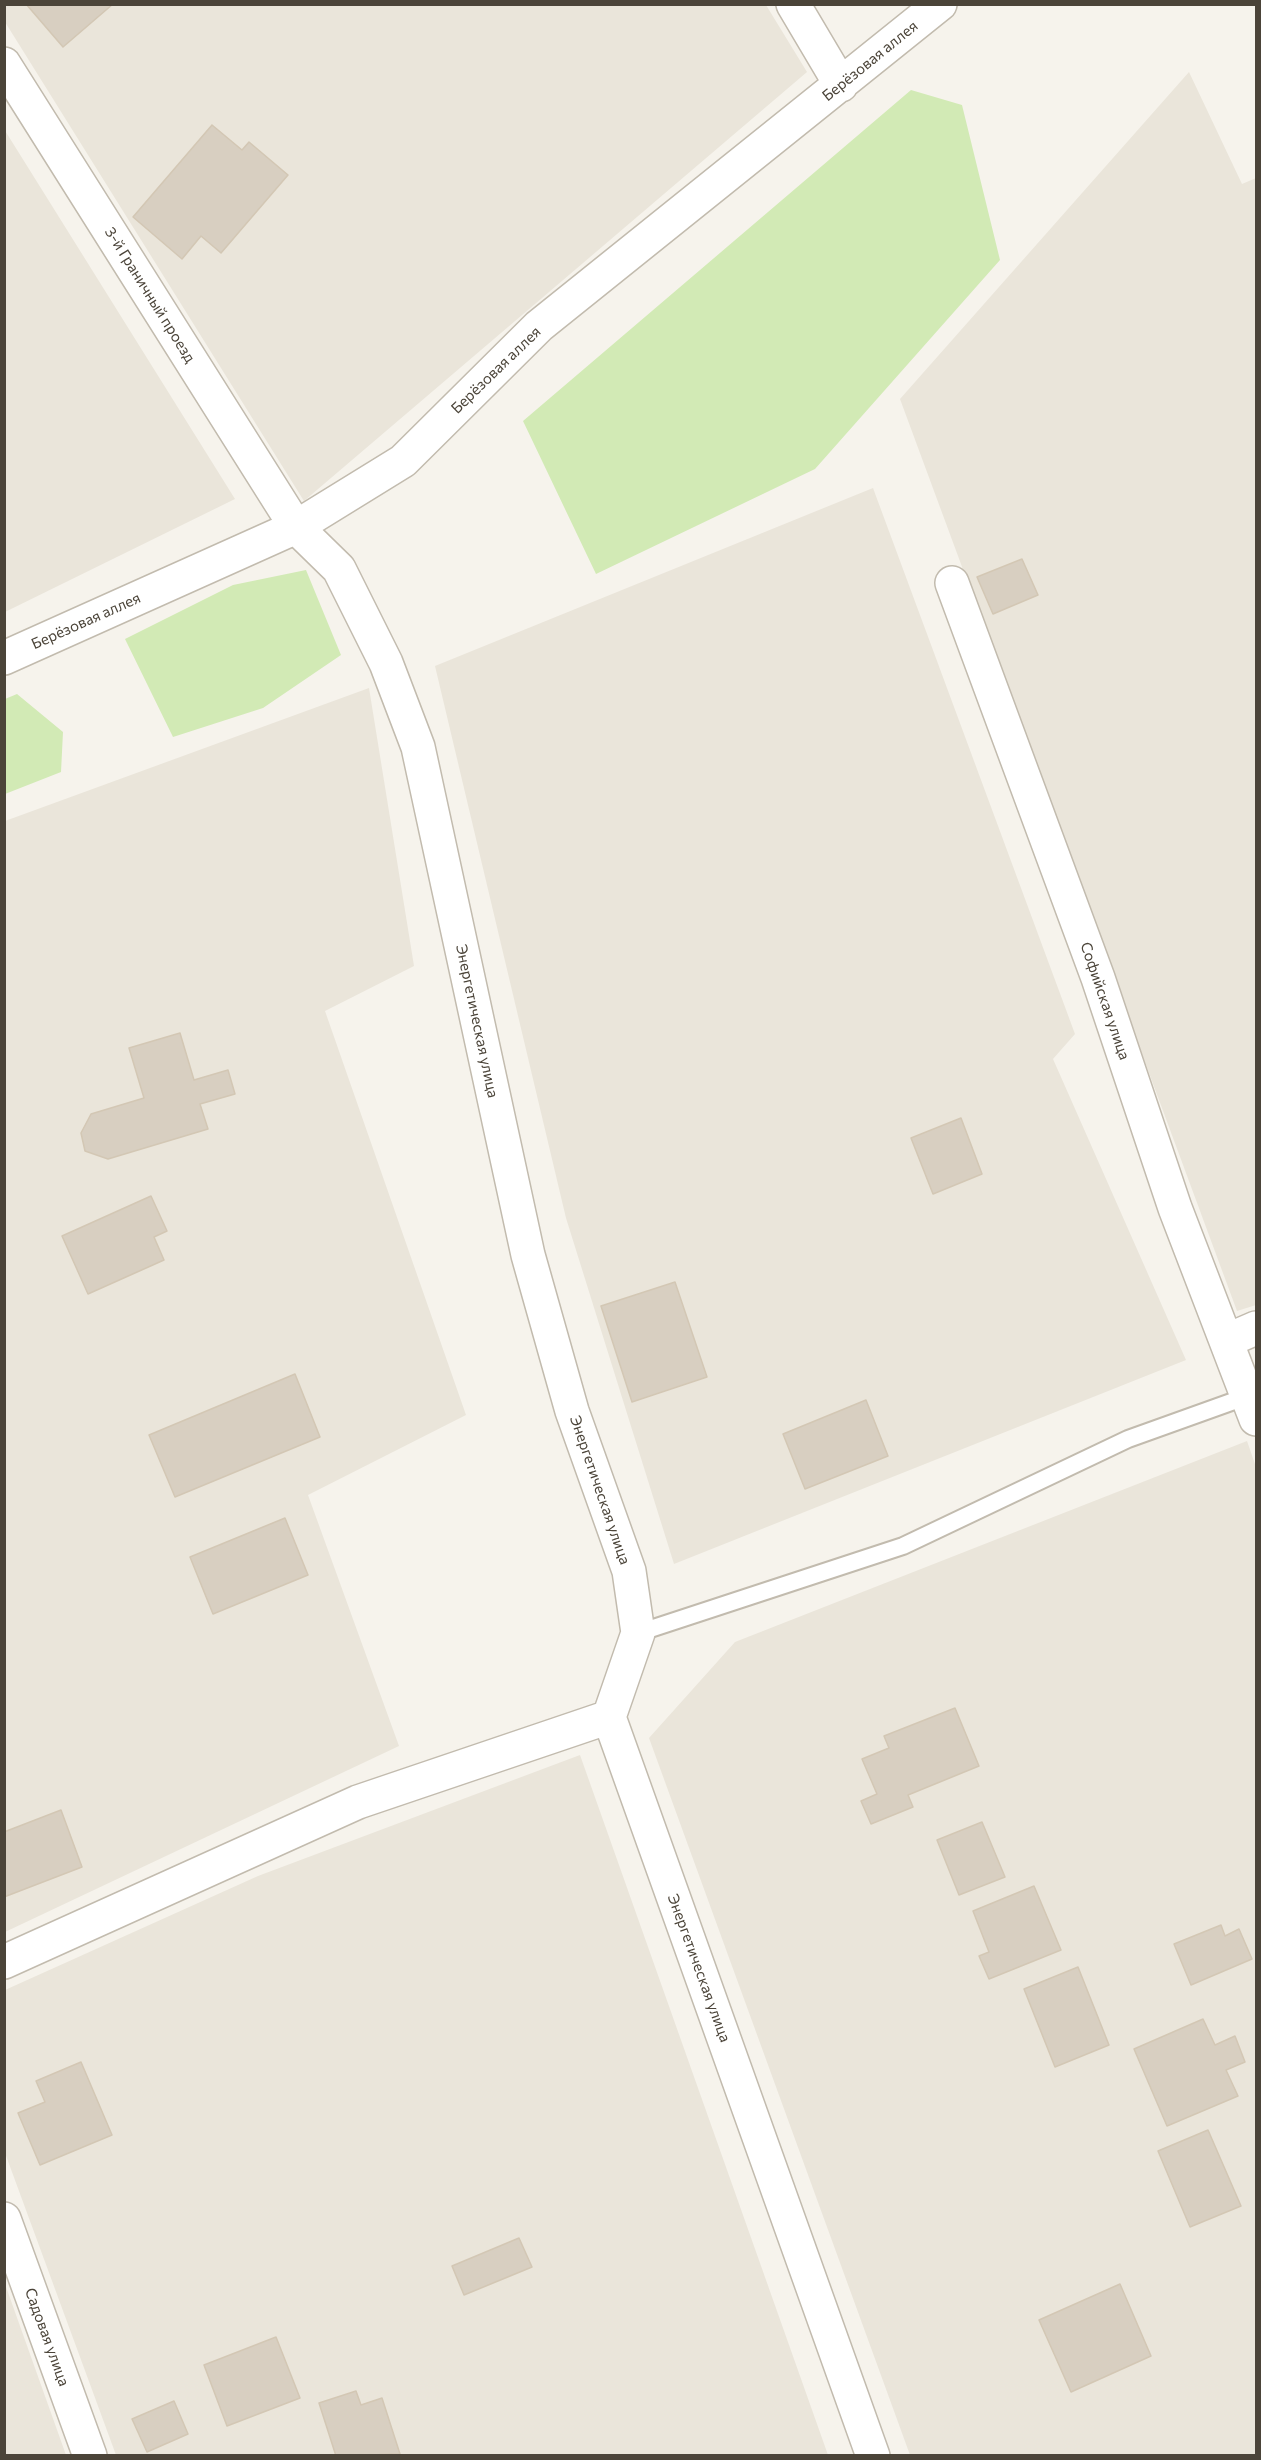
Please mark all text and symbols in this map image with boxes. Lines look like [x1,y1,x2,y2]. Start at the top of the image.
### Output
street label: Берёзовая аллея [819,17,921,105]
street label: 3-й Граничный проезд [101,224,199,366]
street label: Берёзовая аллея [447,323,545,417]
street label: Берёзовая аллея [29,589,143,653]
street label: Софийская улица [1076,940,1134,1062]
street label: Энергетическая улица [452,943,502,1099]
street label: Энергетическая улица [566,1413,634,1567]
street label: Энергетическая улица [664,1891,734,2045]
street label: Садовая улица [21,2285,73,2389]

